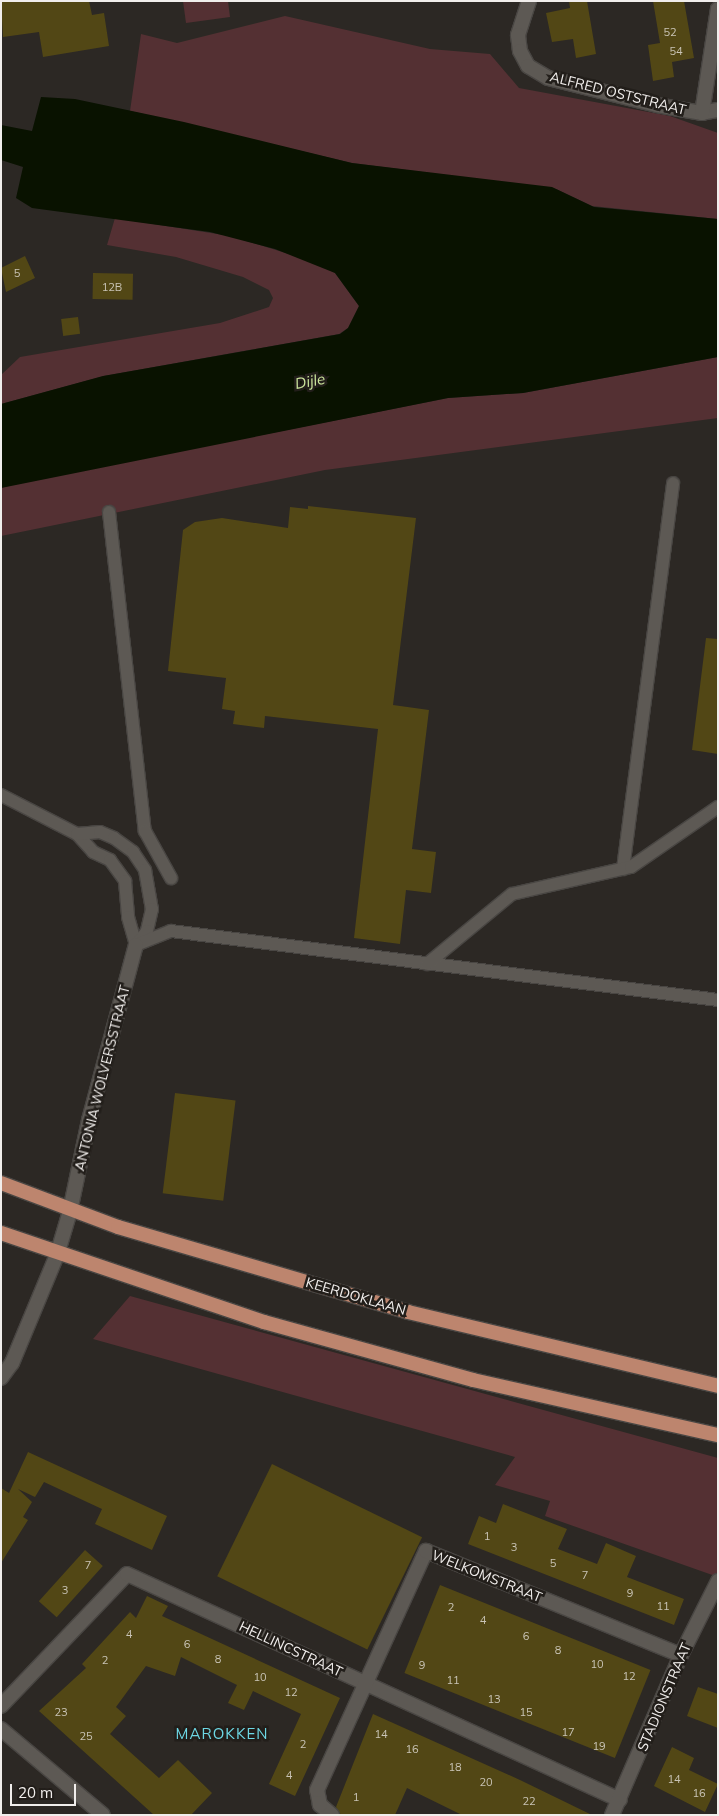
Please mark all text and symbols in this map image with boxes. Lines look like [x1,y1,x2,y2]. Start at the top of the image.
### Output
house number: 52 [663,25,677,39]
house number: 54 [669,44,683,58]
street label: ALFRED OSTSTRAAT [548,68,688,118]
house number: 5 [14,266,20,280]
house number: 12B [102,280,122,294]
water label: Dijle [294,370,326,392]
street label: ANTONIA WOLVERSSTRAAT [71,983,133,1173]
street label: KEERDOKLAAN [304,1274,408,1318]
house number: 1 [484,1529,490,1543]
house number: 3 [511,1540,517,1554]
street label: WELKOMSTRAAT [430,1546,544,1606]
house number: 5 [550,1556,556,1570]
house number: 7 [85,1558,91,1572]
house number: 7 [582,1568,588,1582]
house number: 3 [62,1583,68,1597]
house number: 9 [627,1586,633,1600]
house number: 11 [656,1599,670,1613]
house number: 2 [448,1600,454,1614]
house number: 4 [480,1613,486,1627]
street label: HELLINCSTRAAT [237,1618,345,1680]
house number: 4 [126,1627,132,1641]
house number: 6 [523,1629,529,1643]
house number: 6 [184,1637,190,1651]
street label: STADIONSTRAAT [634,1640,694,1754]
house number: 8 [555,1643,561,1657]
house number: 8 [215,1652,221,1666]
house number: 2 [102,1653,108,1667]
house number: 10 [590,1657,604,1671]
house number: 9 [419,1658,425,1672]
house number: 12 [622,1669,636,1683]
house number: 10 [253,1670,267,1684]
house number: 11 [446,1673,460,1687]
house number: 12 [284,1685,298,1699]
house number: 13 [487,1692,501,1706]
house number: 23 [54,1705,68,1719]
house number: 15 [519,1705,533,1719]
district label: MAROKKEN [175,1725,269,1743]
house number: 17 [561,1725,575,1739]
house number: 14 [374,1727,388,1741]
house number: 25 [79,1729,93,1743]
house number: 2 [300,1737,306,1751]
house number: 19 [592,1739,606,1753]
house number: 16 [405,1742,419,1756]
house number: 18 [448,1760,462,1774]
house number: 4 [286,1768,292,1782]
house number: 14 [667,1772,681,1786]
scale bar [12,1774,79,1806]
house number: 20 [479,1775,493,1789]
text: 20 m [18,1783,53,1802]
house number: 16 [692,1786,706,1800]
house number: 1 [353,1790,359,1804]
house number: 22 [522,1794,536,1808]

